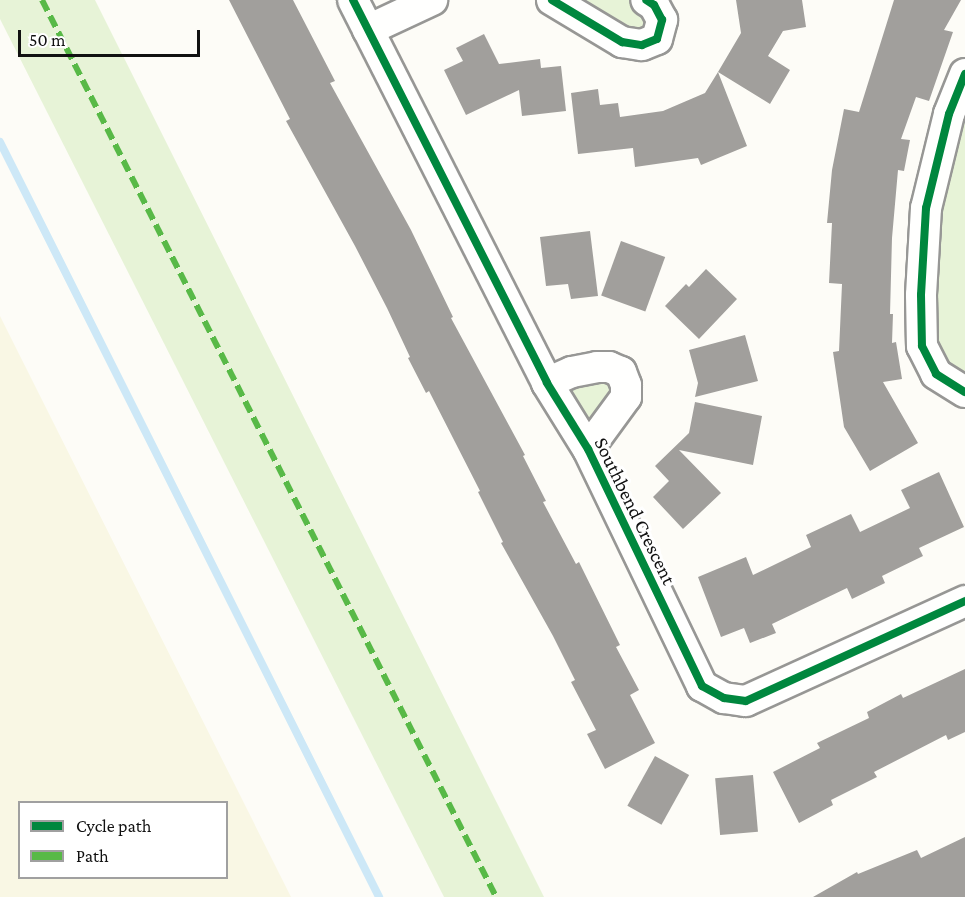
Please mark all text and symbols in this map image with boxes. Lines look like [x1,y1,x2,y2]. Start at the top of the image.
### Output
scale bar [21,18,202,56]
text: 50 m [29,30,66,50]
street label: Southbend Crescent [589,433,681,589]
legend [18,801,228,879]
text: Cycle path [76,816,151,836]
text: Path [76,846,109,866]

